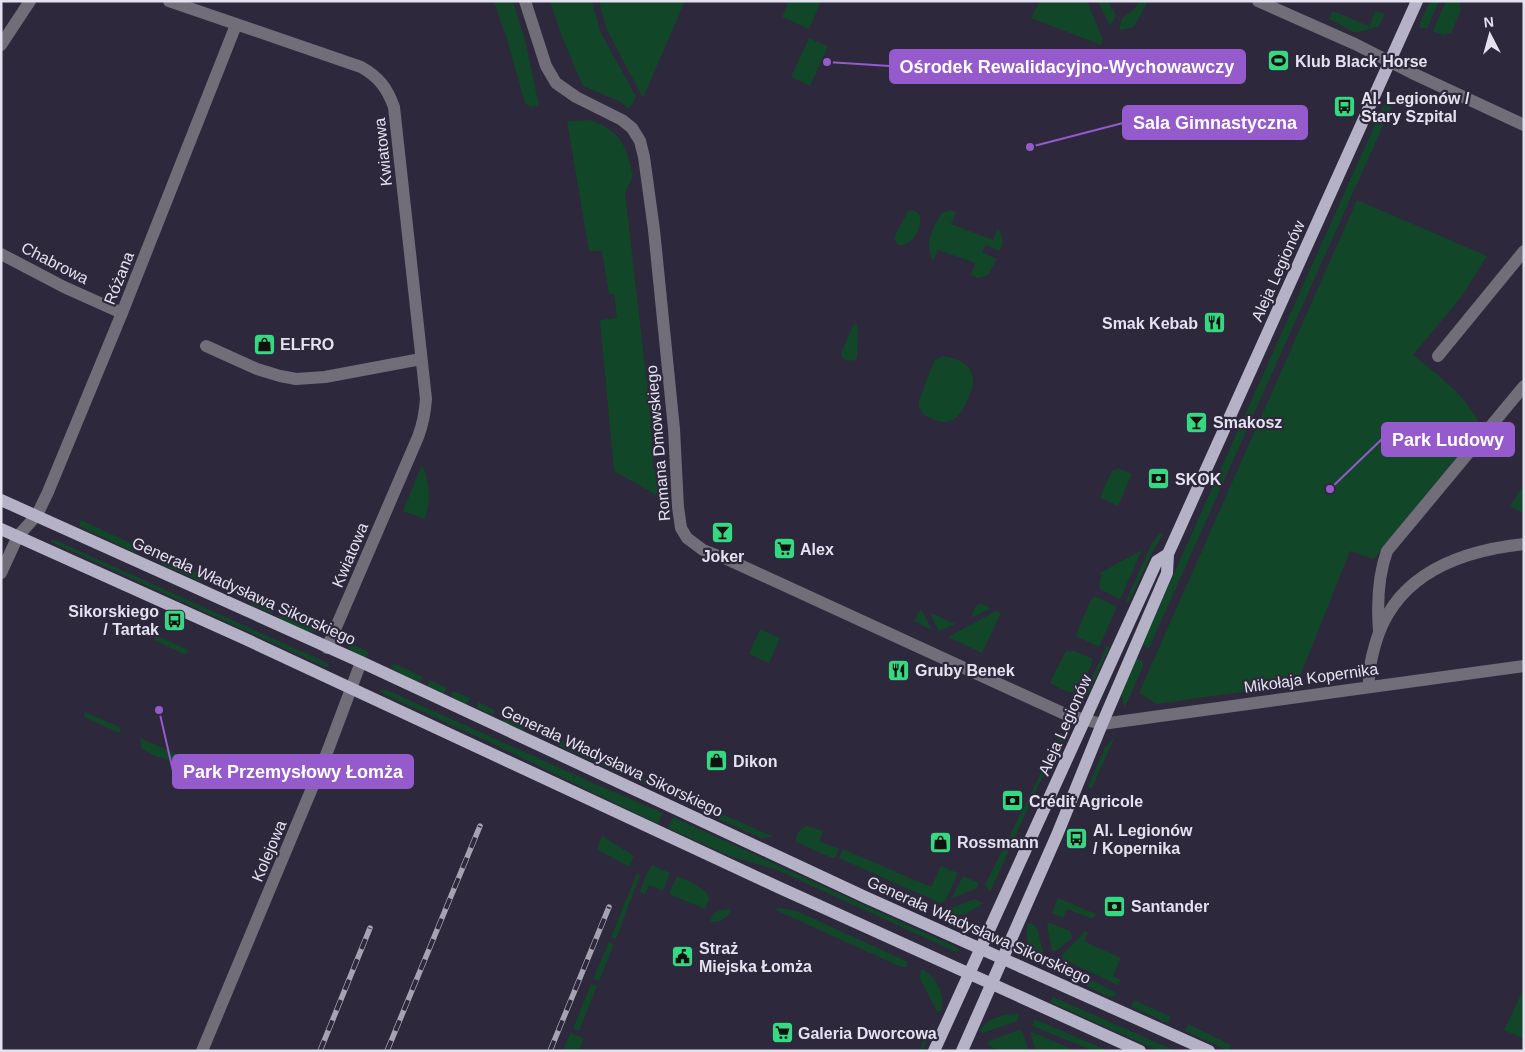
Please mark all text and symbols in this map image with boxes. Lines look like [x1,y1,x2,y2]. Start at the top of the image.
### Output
north arrow [1465,10,1515,60]
text: N [1483,14,1495,31]
sports icon: Klub Black Horse [1267,49,1291,73]
callout: Ośrodek Rewalidacyjno-Wychowawczy [890,50,1245,83]
place label: Klub Black Horse [1295,53,1428,70]
text: Ośrodek Rewalidacyjno-Wychowawczy [900,57,1234,77]
place label: Al. Legionów / Stary Szpital [1361,90,1470,125]
bus stop icon: Al. Legionów / Stary Szpital [1333,95,1357,119]
callout: Sala Gimnastyczna [1123,106,1307,139]
text: Sala Gimnastyczna [1133,113,1298,133]
street label: Kwiatowa [371,117,395,187]
street label: Aleja Legionów [1248,218,1308,324]
street label: Chabrowa [19,239,91,287]
street label: Różana [101,249,137,307]
restaurant icon: Smak Kebab [1202,311,1226,335]
place label: Smak Kebab [1102,315,1198,332]
shop icon: ELFRO [252,332,276,356]
place label: ELFRO [280,336,334,353]
street label: Romana Dmowskiego [643,364,673,522]
bar icon: Smakosz [1185,410,1209,434]
place label: Smakosz [1213,414,1282,431]
callout: Park Ludowy [1382,423,1514,456]
text: Park Ludowy [1392,430,1504,450]
bank icon: SKOK [1147,467,1171,491]
place label: SKOK [1175,471,1222,488]
street label: Kwiatowa [329,520,371,590]
bar icon: Joker [711,520,735,544]
street label: Generała Władysława Sikorskiego [130,534,358,648]
supermarket icon: Alex [772,537,796,561]
place label: Alex [800,541,834,558]
place label: Joker [702,548,744,565]
place label: Sikorskiego / Tartak [68,603,159,638]
bus stop icon: Sikorskiego / Tartak [163,608,187,632]
restaurant icon: Gruby Benek [887,658,911,682]
street label: Mikołaja Kopernika [1243,660,1379,696]
place label: Gruby Benek [915,662,1015,679]
street label: Aleja Legionów [1035,672,1095,778]
street label: Generała Władysława Sikorskiego [498,702,726,820]
shop icon: Dikon [705,749,729,773]
place label: Dikon [733,753,777,770]
callout: Park Przemysłowy Łomża [173,755,413,788]
text: Park Przemysłowy Łomża [183,762,404,782]
bank icon: Crédit Agricole [1001,789,1025,813]
place label: Crédit Agricole [1029,793,1143,810]
street label: Kolejowa [248,818,290,884]
place label: Al. Legionów / Kopernika [1093,822,1193,857]
bus stop icon: Al. Legionów / Kopernika [1065,827,1089,851]
shop icon: Rossmann [929,830,953,854]
place label: Rossmann [957,834,1039,851]
street label: Generała Władysława Sikorskiego [865,873,1093,987]
bank icon: Santander [1103,894,1127,918]
place label: Santander [1131,898,1209,915]
place label: Straż Miejska Łomża [699,940,812,975]
public building icon: Straż Miejska Łomża [671,945,695,969]
supermarket icon: Galeria Dworcowa [770,1021,794,1045]
place label: Galeria Dworcowa [798,1025,937,1042]

